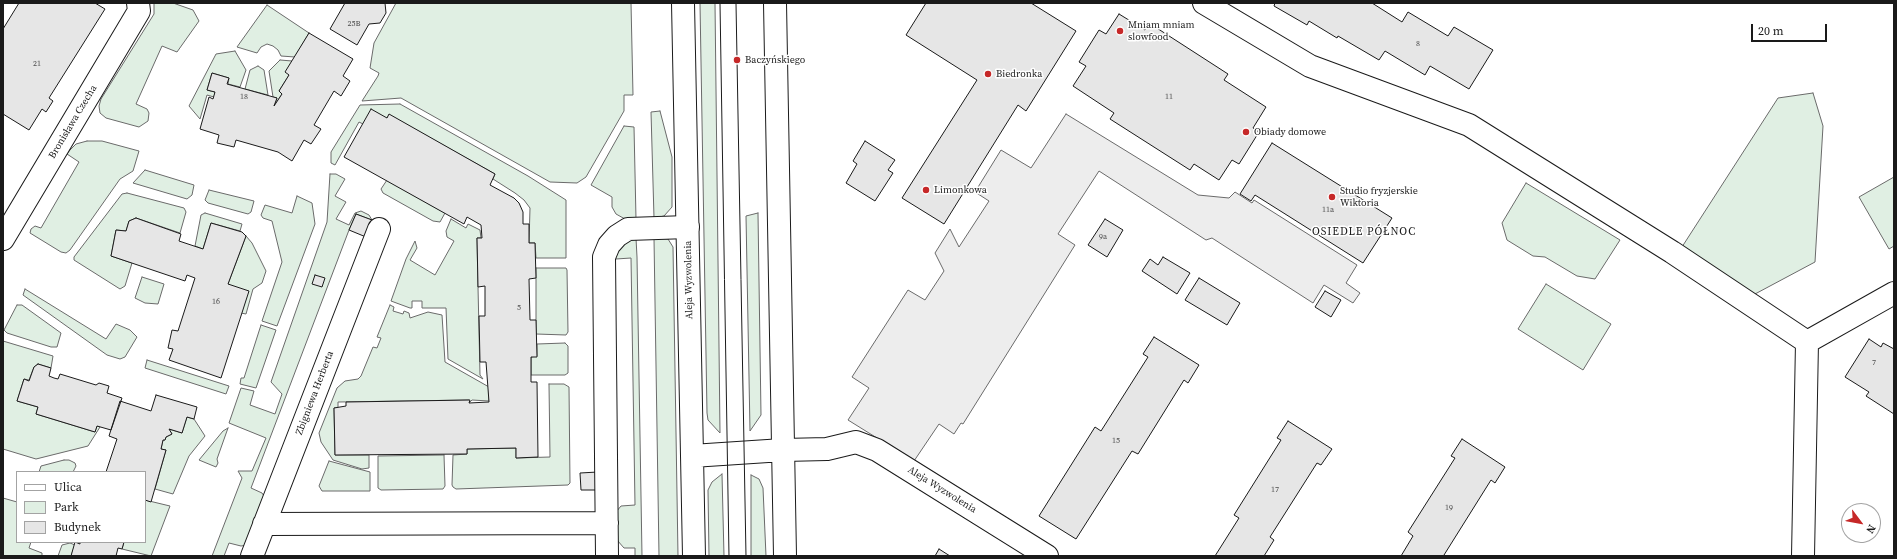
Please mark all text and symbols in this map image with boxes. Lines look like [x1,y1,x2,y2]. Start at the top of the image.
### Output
scale bar [1753,16,1829,42]
house number: 25B [347,19,361,29]
place label: Mniam mniam slowfood [1128,19,1195,42]
text: 20 m [1758,23,1784,39]
marker: Mniam mniam slowfood [1115,26,1125,36]
house number: 8 [1416,39,1420,49]
place label: Baczyńskiego [745,54,805,66]
marker: Baczyńskiego [732,55,742,65]
house number: 21 [33,59,41,69]
place label: Biedronka [996,68,1042,80]
marker: Biedronka [983,69,993,79]
street label: Bronisława Czecha [46,83,100,161]
house number: 18 [240,92,248,102]
house number: 11 [1165,92,1173,102]
place label: Obiady domowe [1254,126,1326,138]
marker: Obiady domowe [1241,127,1251,137]
place label: Limonkowa [934,184,987,196]
marker: Limonkowa [921,185,931,195]
place label: Studio fryzjerskie Wiktoria [1340,185,1418,208]
marker: Studio fryzjerskie Wiktoria [1327,192,1337,202]
house number: 11a [1322,205,1334,215]
district label: OSIEDLE PÓŁNOC [1312,225,1416,239]
house number: 9a [1099,232,1107,242]
street label: Aleja Wyzwolenia [682,240,696,320]
house number: 16 [212,297,220,307]
house number: 5 [517,303,521,313]
street label: Zbigniewa Herberta [293,349,337,437]
house number: 7 [1872,358,1876,368]
house number: 15 [1112,436,1120,446]
street label: Aleja Wyzwolenia [905,464,979,516]
legend [16,471,146,543]
text: Ulica [54,479,82,495]
house number: 17 [1271,485,1279,495]
text: Park [54,499,79,515]
house number: 19 [1445,503,1453,513]
north arrow [1841,503,1881,543]
text: Budynek [54,519,101,535]
text: N [1862,522,1879,536]

